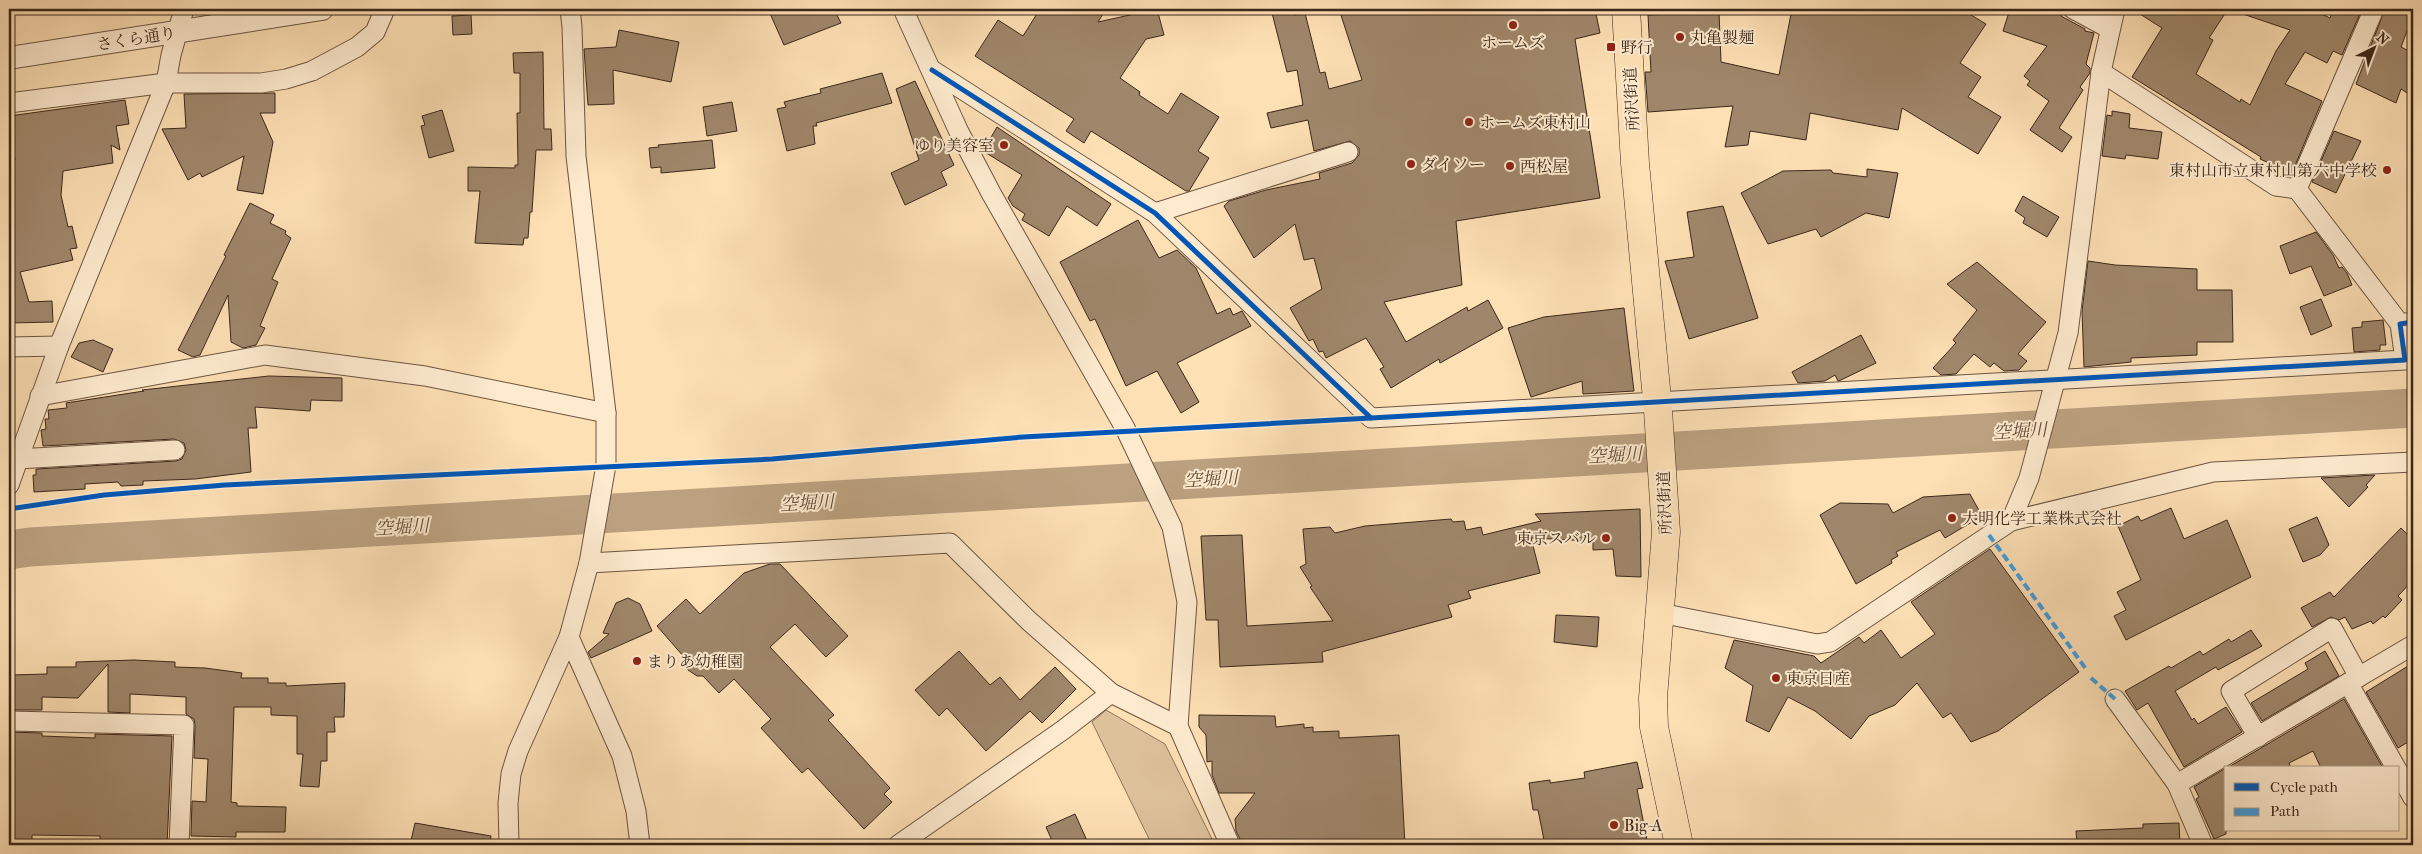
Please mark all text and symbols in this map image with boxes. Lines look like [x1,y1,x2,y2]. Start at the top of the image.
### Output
marker: ホームズ [1507,19,1519,31]
north arrow [2350,22,2400,72]
street label: さくら通り [95,23,177,54]
place label: 丸亀製麺 [1690,28,1754,47]
text: N [2373,29,2392,49]
marker: 丸亀製麺 [1674,31,1686,43]
place label: ホームズ [1481,33,1545,52]
place label: 野行 [1621,38,1653,57]
marker: 野行 [1605,41,1617,53]
street label: 所沢街道 [1620,67,1643,131]
place label: ホームズ東村山 [1479,113,1591,132]
marker: ホームズ東村山 [1463,116,1475,128]
place label: ゆり美容室 [914,136,994,155]
marker: ゆり美容室 [998,139,1010,151]
place label: ダイソー [1421,155,1485,174]
place label: 西松屋 [1520,157,1568,176]
marker: ダイソー [1405,158,1417,170]
marker: 西松屋 [1504,160,1516,172]
place label: 東村山市立東村山第六中学校 [2169,161,2377,180]
marker: 東村山市立東村山第六中学校 [2381,164,2393,176]
water label: 空堀川 [1993,419,2050,443]
water label: 空堀川 [1588,443,1645,467]
water label: 空堀川 [1184,467,1241,491]
street label: 所沢街道 [1654,471,1675,535]
water label: 空堀川 [780,491,837,515]
place label: 大明化学工業株式会社 [1962,509,2122,528]
marker: 大明化学工業株式会社 [1946,512,1958,524]
water label: 空堀川 [375,515,432,539]
place label: 東京スバル [1516,529,1596,548]
marker: 東京スバル [1600,532,1612,544]
place label: まりあ幼稚園 [647,652,743,671]
marker: まりあ幼稚園 [631,655,643,667]
place label: 東京日産 [1786,669,1850,688]
marker: 東京日産 [1770,672,1782,684]
legend [2224,766,2400,832]
text: Cycle path [2270,778,2338,796]
text: Path [2270,802,2300,820]
place label: Big-A [1624,816,1663,835]
marker: Big-A [1608,819,1620,831]

